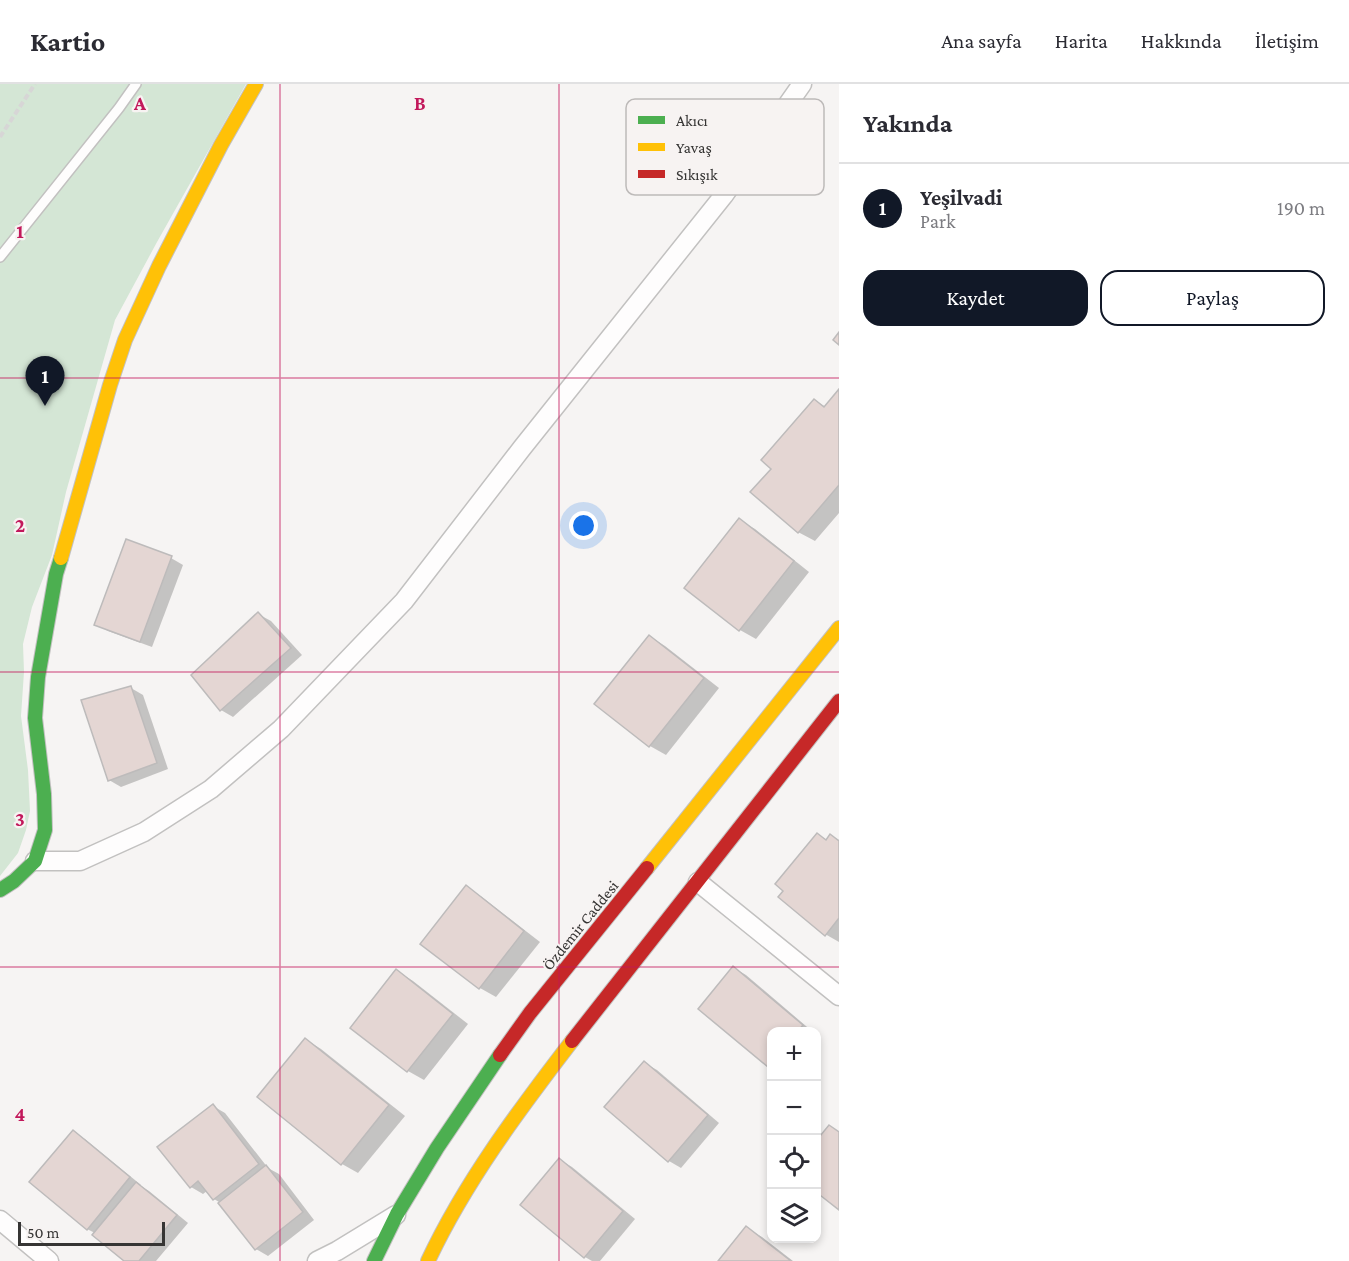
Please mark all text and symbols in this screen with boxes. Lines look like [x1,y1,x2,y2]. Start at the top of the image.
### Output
text: Kartio [30,26,105,57]
text: Ana sayfa [941,29,1022,53]
text: Harita [1055,29,1108,53]
text: Hakkında [1141,29,1222,53]
text: İletişim [1255,29,1319,53]
text: A [133,92,147,114]
text: B [414,92,426,114]
legend [626,99,824,195]
text: Yakında [863,109,952,138]
text: Akıcı [676,112,708,129]
text: Yavaş [676,139,712,157]
text: Sıkışık [676,166,718,184]
text: Yeşilvadi [920,185,1002,210]
text: 1 [879,197,886,219]
text: 190 m [1277,197,1325,219]
text: Park [920,210,956,232]
text: 1 [16,220,24,242]
button: Kaydet [863,270,1088,326]
button: Paylaş [1100,270,1325,326]
pin: 1 [26,356,64,406]
your location [569,511,598,540]
text: 2 [15,514,25,536]
text: 3 [15,808,25,830]
street label: Özdemir Caddesi [539,877,622,973]
map controls [767,1027,821,1243]
button: + [767,1027,821,1081]
button: − [767,1081,821,1135]
text: 4 [15,1103,26,1125]
button: locate [767,1135,821,1189]
button: layers [767,1189,821,1243]
scale bar [18,1219,165,1246]
text: 50 m [27,1224,59,1241]

